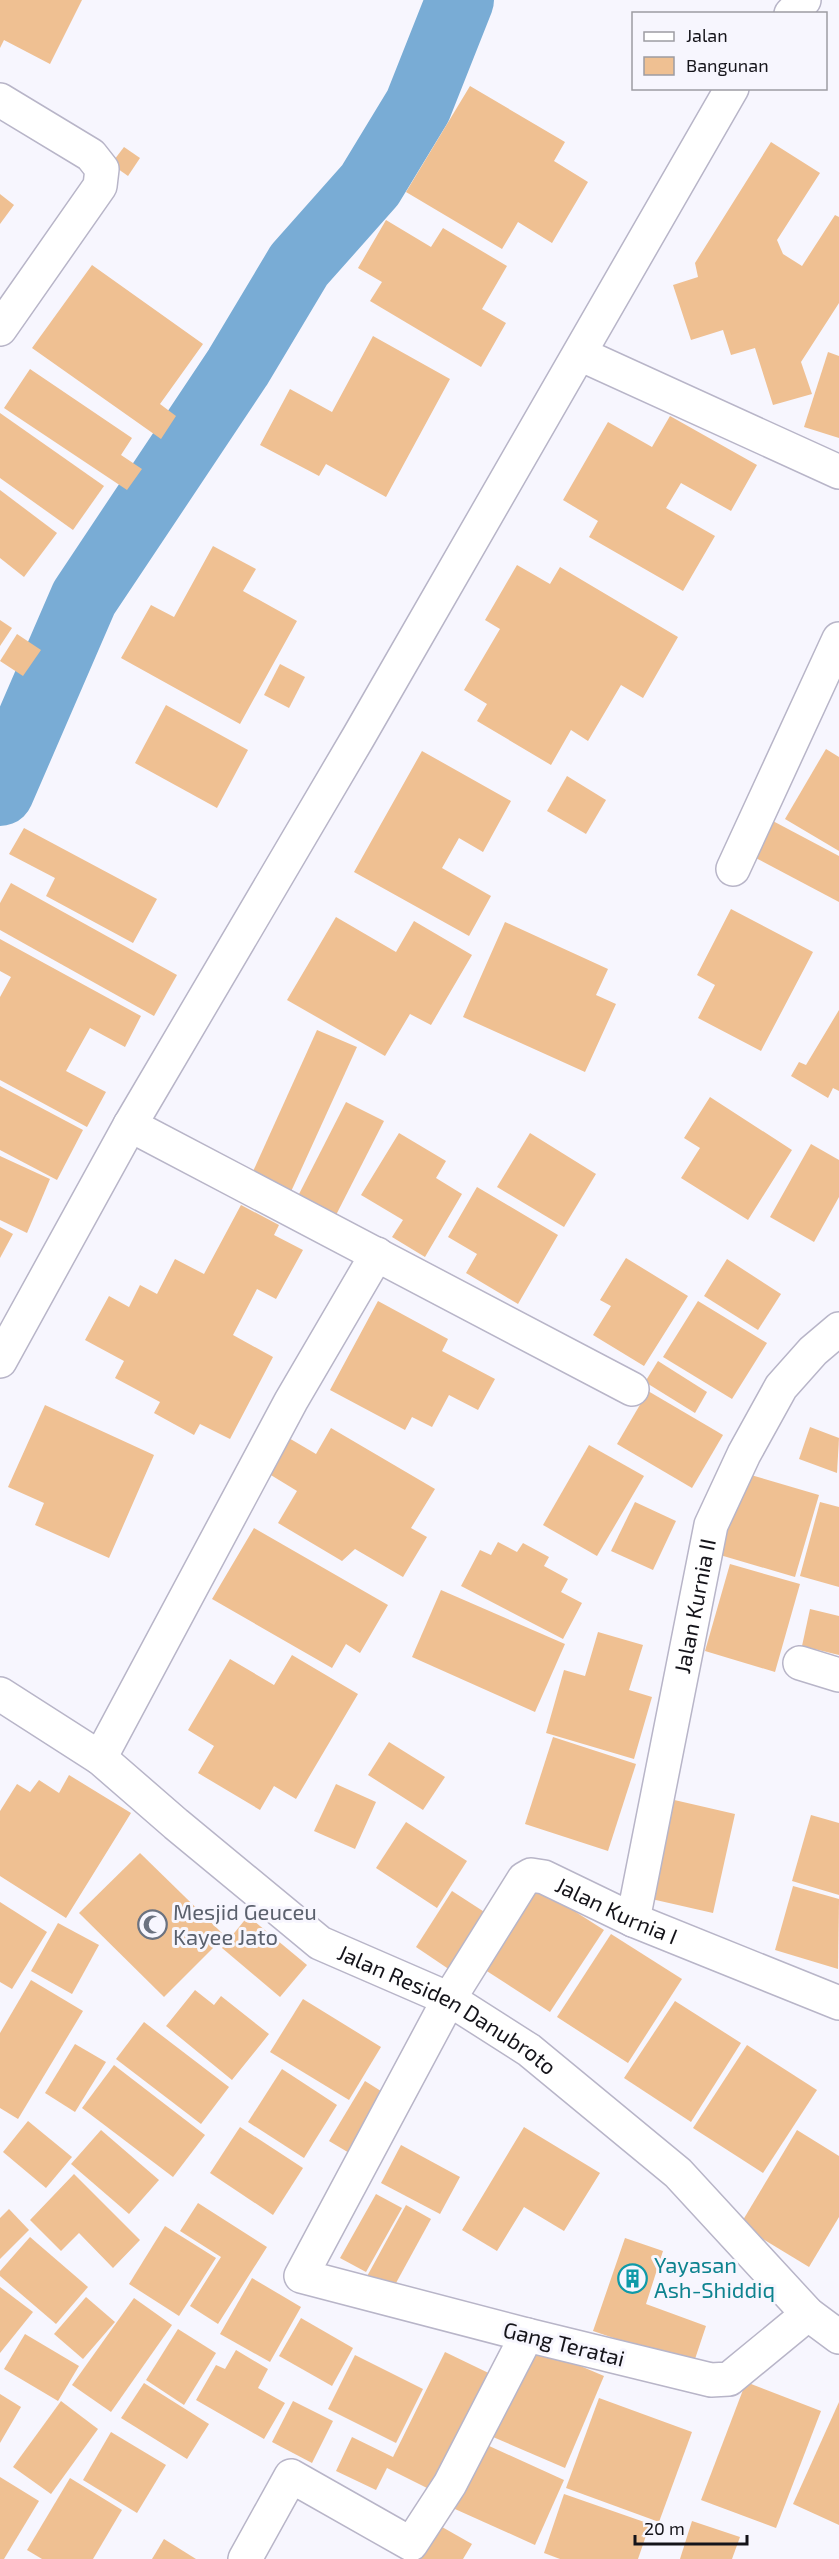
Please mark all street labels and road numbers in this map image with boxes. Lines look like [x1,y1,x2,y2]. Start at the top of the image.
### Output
street label: Jalan Kurnia II [668,1536,720,1676]
street label: Jalan Kurnia I [552,1871,681,1949]
street label: Jalan Residen Danubroto [334,1938,562,2079]
street label: Gang Teratai [501,2315,628,2371]

